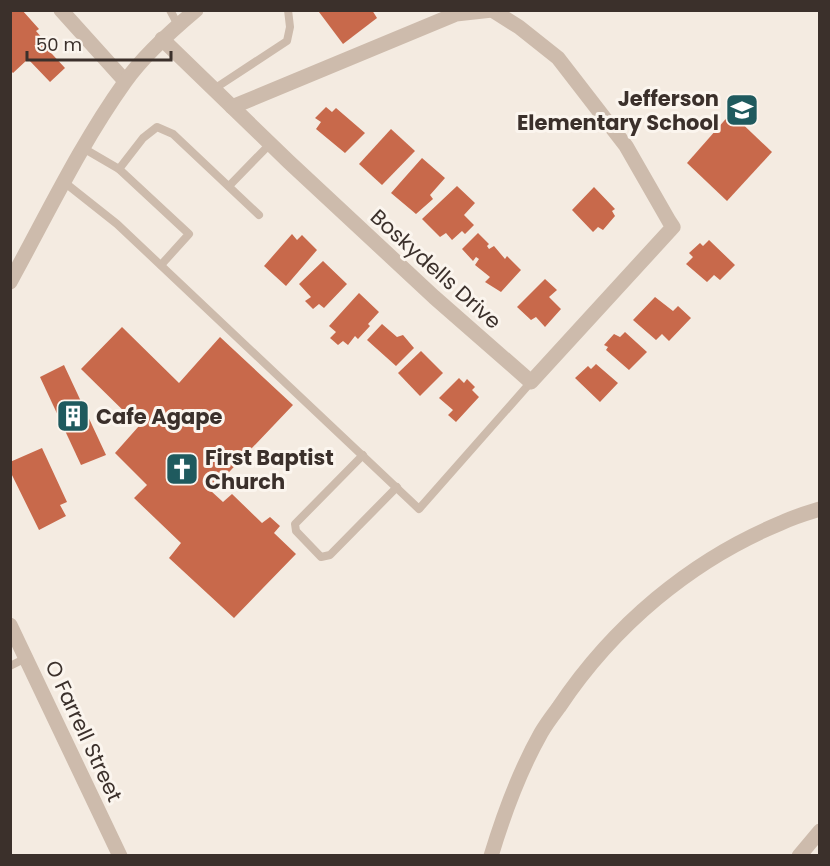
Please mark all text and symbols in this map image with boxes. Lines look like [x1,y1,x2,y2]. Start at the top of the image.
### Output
scale bar [27,24,171,62]
text: 50 m [36,32,82,57]
place label: Jefferson Elementary School [517,84,719,137]
school or university icon: Jefferson Elementary School [724,92,760,128]
street label: Boskydells Drive [364,202,508,336]
building icon: Cafe Agape [55,398,91,434]
place label: Cafe Agape [96,402,222,431]
place label: First Baptist Church [205,443,334,496]
church icon: First Baptist Church [164,451,200,487]
street label: O Farrell Street [39,656,129,806]

